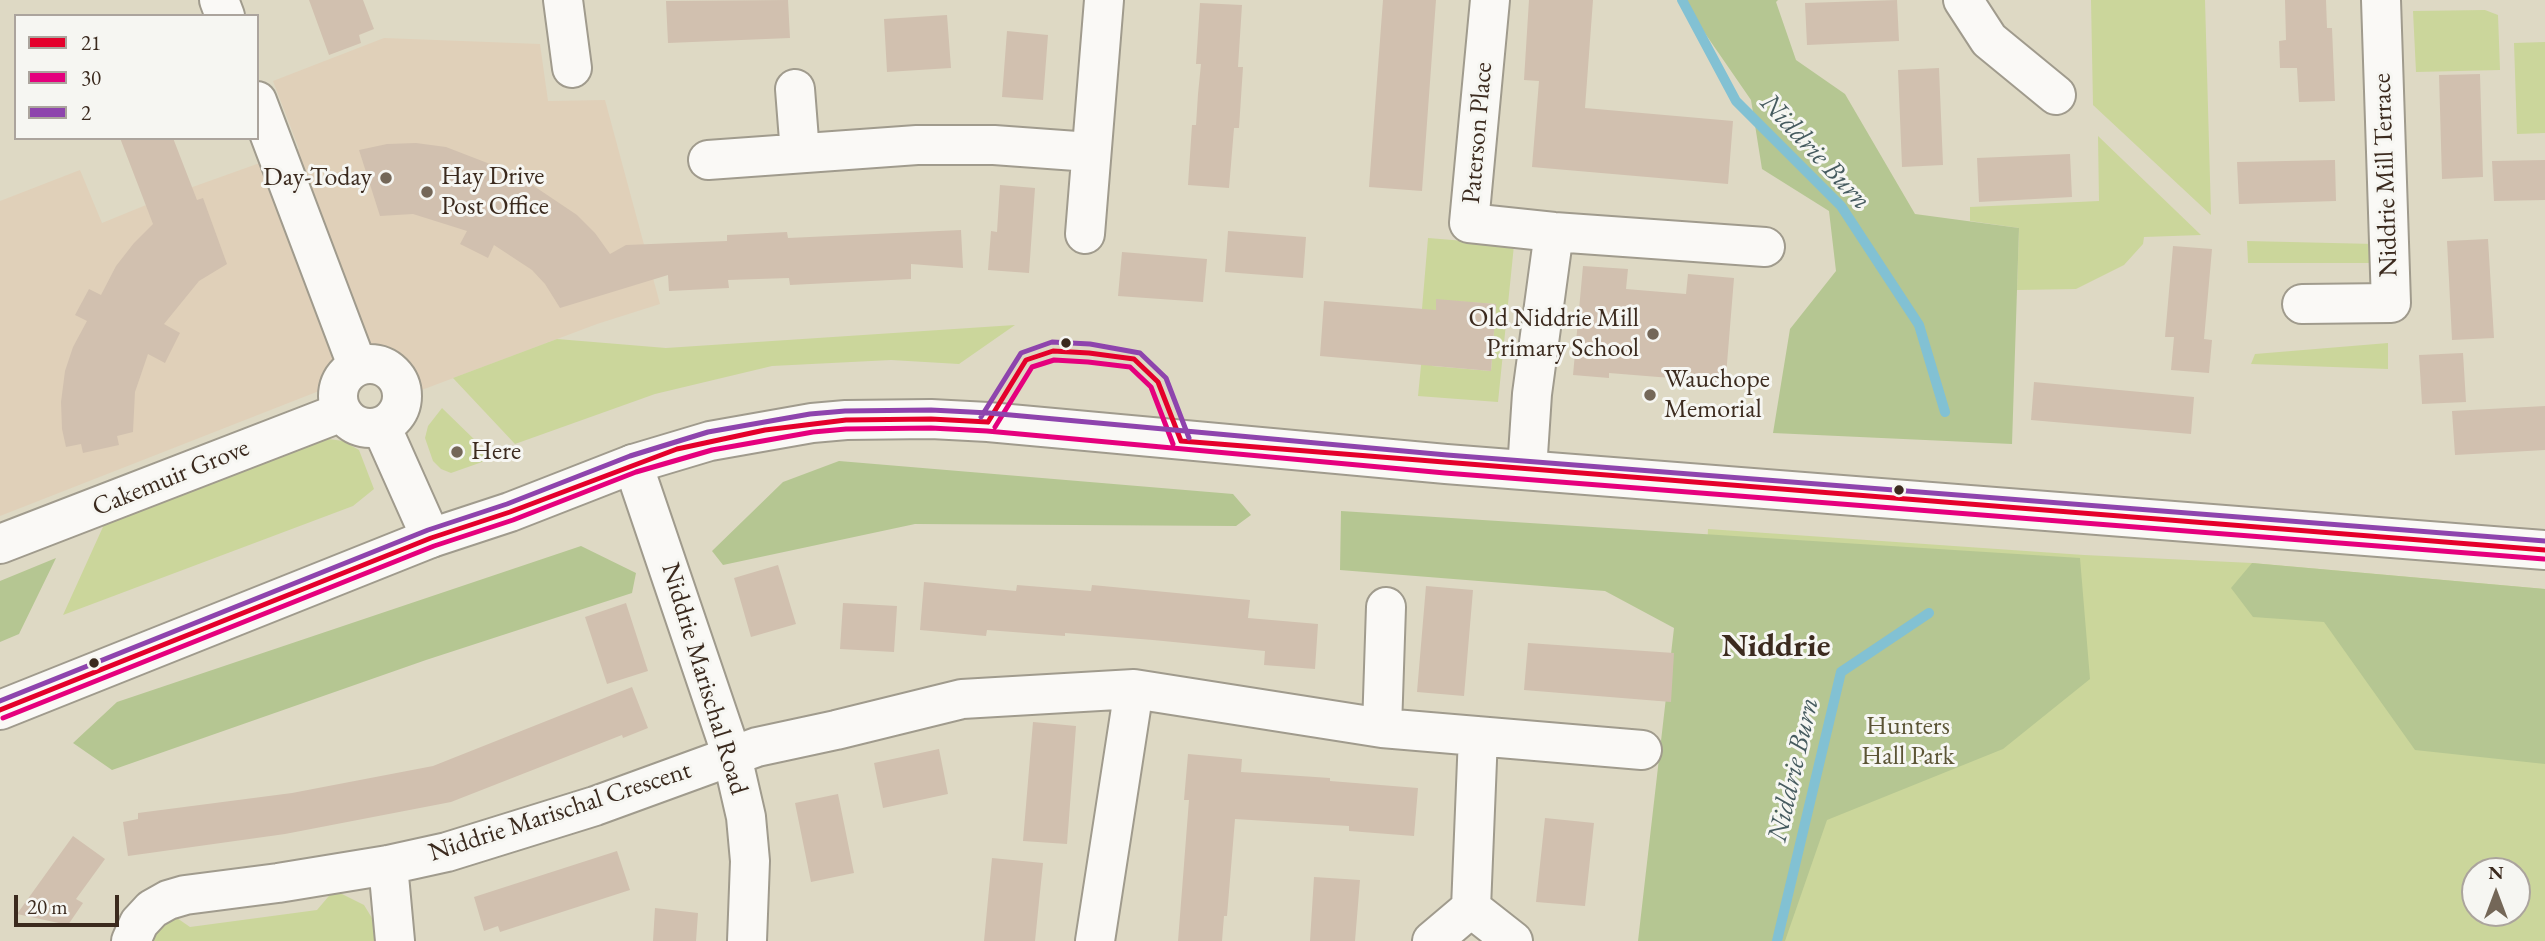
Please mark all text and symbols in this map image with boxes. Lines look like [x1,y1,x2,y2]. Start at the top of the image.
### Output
legend [14,14,259,140]
text: 21 [81,29,101,56]
street label: Paterson Place [1456,61,1500,205]
text: 30 [81,64,101,91]
street label: Niddrie Mill Terrace [2367,73,2405,277]
water label: Niddrie Burn [1753,87,1877,217]
text: 2 [81,99,91,126]
place label: Hay Drive Post Office [441,161,549,222]
place label: Day-Today [263,162,372,194]
marker: Day-Today [378,170,394,186]
marker: Hay Drive Post Office [419,184,435,200]
place label: Old Niddrie Mill Primary School [1469,303,1639,364]
marker: Old Niddrie Mill Primary School [1645,326,1661,342]
unlabelled marker [1059,336,1073,350]
place label: Wauchope Memorial [1664,364,1770,426]
marker: Wauchope Memorial [1642,387,1658,403]
street label: Cakemuir Grove [88,432,254,524]
place label: Here [471,436,521,468]
marker: Here [449,444,465,460]
unlabelled marker [1892,483,1906,497]
street label: Niddrie Marischal Road [654,559,754,799]
district label: Niddrie [1722,627,1830,667]
unlabelled marker [87,656,101,670]
water label: Niddrie Burn [1761,695,1827,845]
park label: Hunters Hall Park [1861,711,1955,772]
street label: Niddrie Marischal Crescent [425,755,695,869]
north arrow [2461,857,2531,927]
text: N [2488,860,2504,885]
scale bar [18,881,122,925]
text: 20 m [27,893,68,920]

